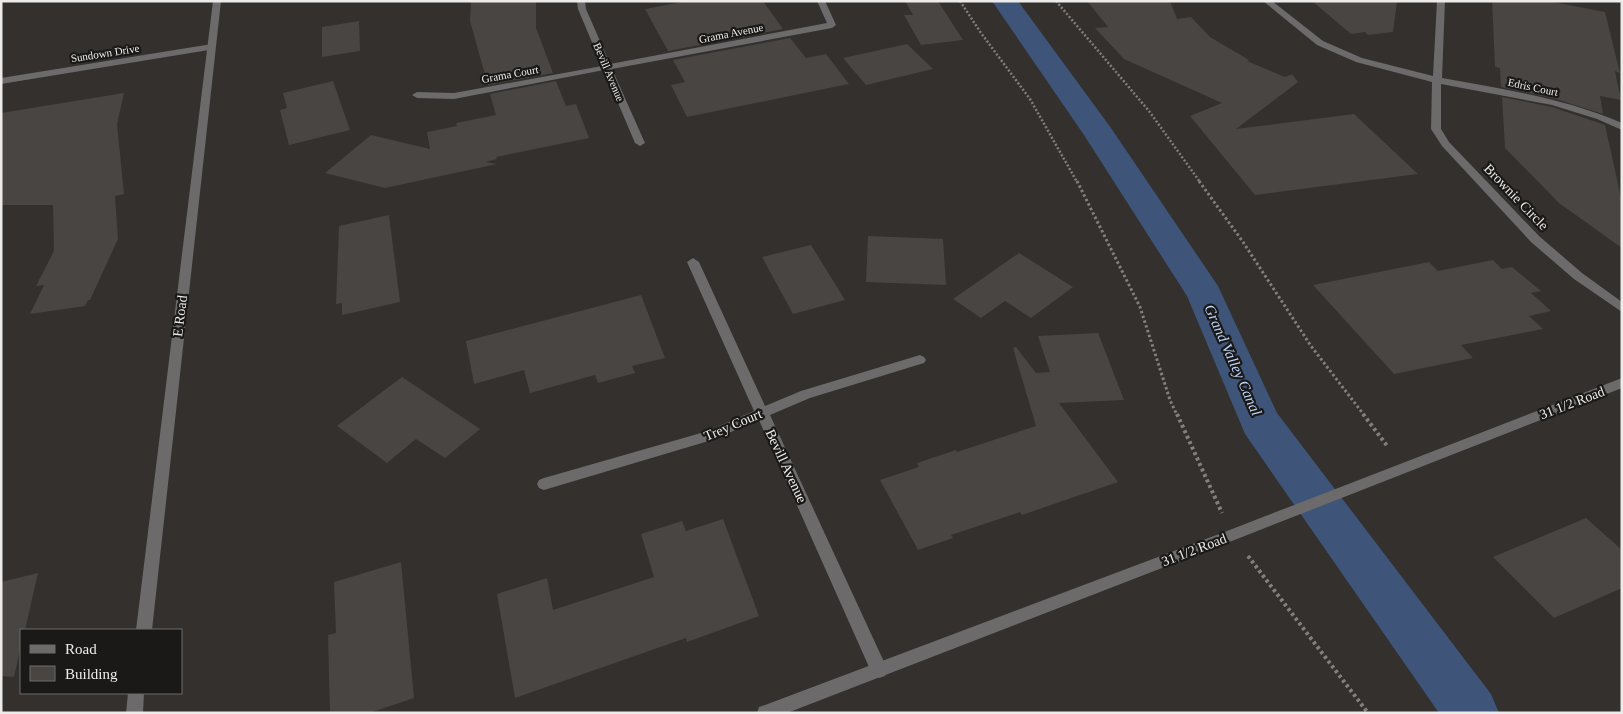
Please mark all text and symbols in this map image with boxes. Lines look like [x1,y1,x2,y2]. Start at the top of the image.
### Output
street label: Grama Avenue [698,21,764,45]
street label: Bevill Avenue [591,41,627,103]
street label: Sundown Drive [70,42,140,64]
street label: Grama Court [481,63,539,85]
street label: Edris Court [1507,76,1559,98]
street label: Brownie Circle [1481,161,1551,233]
street label: E Road [170,294,190,338]
water label: Grand Valley Canal [1201,302,1265,418]
street label: 31 1/2 Road [1537,384,1607,422]
street label: Trey Court [702,406,764,444]
street label: Bevill Avenue [762,427,810,505]
street label: 31 1/2 Road [1159,531,1229,569]
legend [20,629,182,694]
text: Road [65,641,97,657]
text: Building [65,666,118,682]

